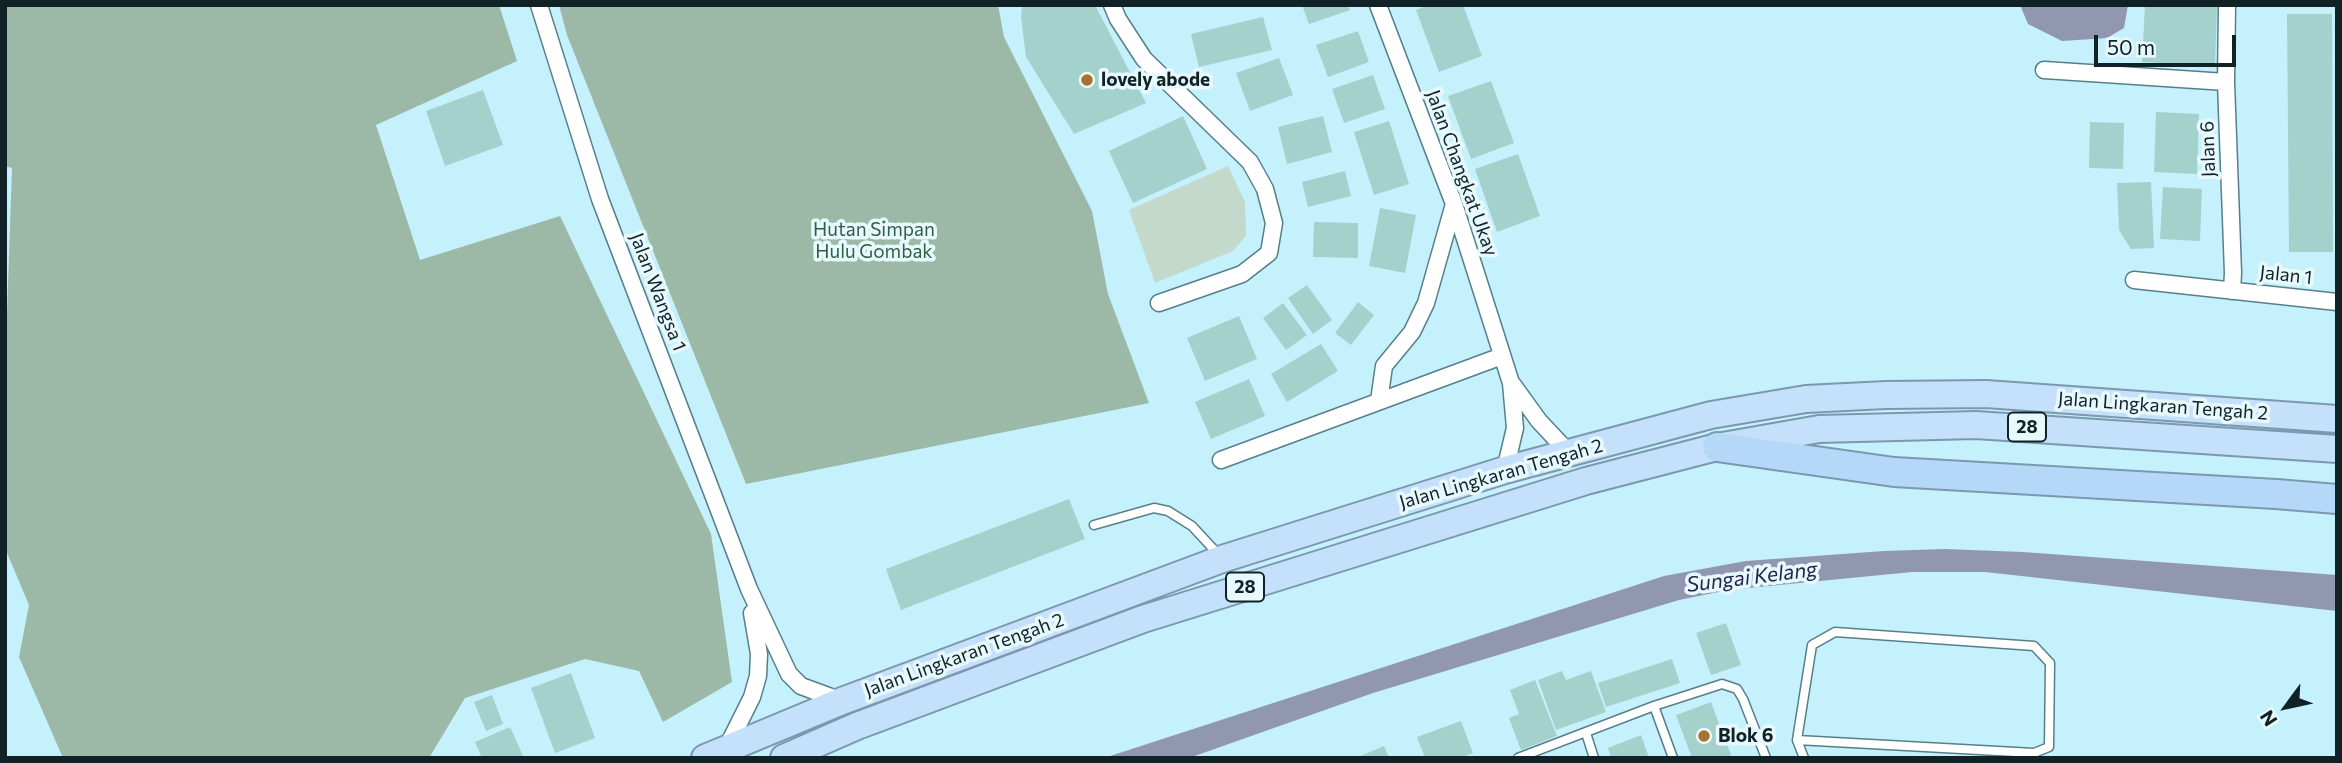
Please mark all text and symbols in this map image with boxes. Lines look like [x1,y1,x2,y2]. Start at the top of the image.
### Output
scale bar [2097,21,2239,65]
text: 50 m [2107,34,2155,59]
place label: lovely abode [1101,69,1210,91]
marker: lovely abode [1079,72,1095,88]
street label: Jalan Changkat Ukay [1421,87,1503,259]
street label: Jalan 6 [2196,120,2220,178]
park label: Hutan Simpan Hulu Gombak [813,219,935,263]
street label: Jalan Wangsa 1 [625,230,691,354]
street label: Jalan 1 [2259,261,2313,289]
street label: Jalan Lingkaran Tengah 2 [2057,387,2269,425]
road number: 28 [2008,412,2046,442]
street label: Jalan Lingkaran Tengah 2 [1397,434,1605,514]
water label: Sungai Kelang [1685,556,1819,598]
road number: 28 [1226,572,1264,602]
street label: Jalan Lingkaran Tengah 2 [861,608,1067,702]
north arrow [2251,672,2321,742]
text: N [2254,706,2282,731]
place label: Blok 6 [1718,725,1773,747]
marker: Blok 6 [1696,728,1712,744]

